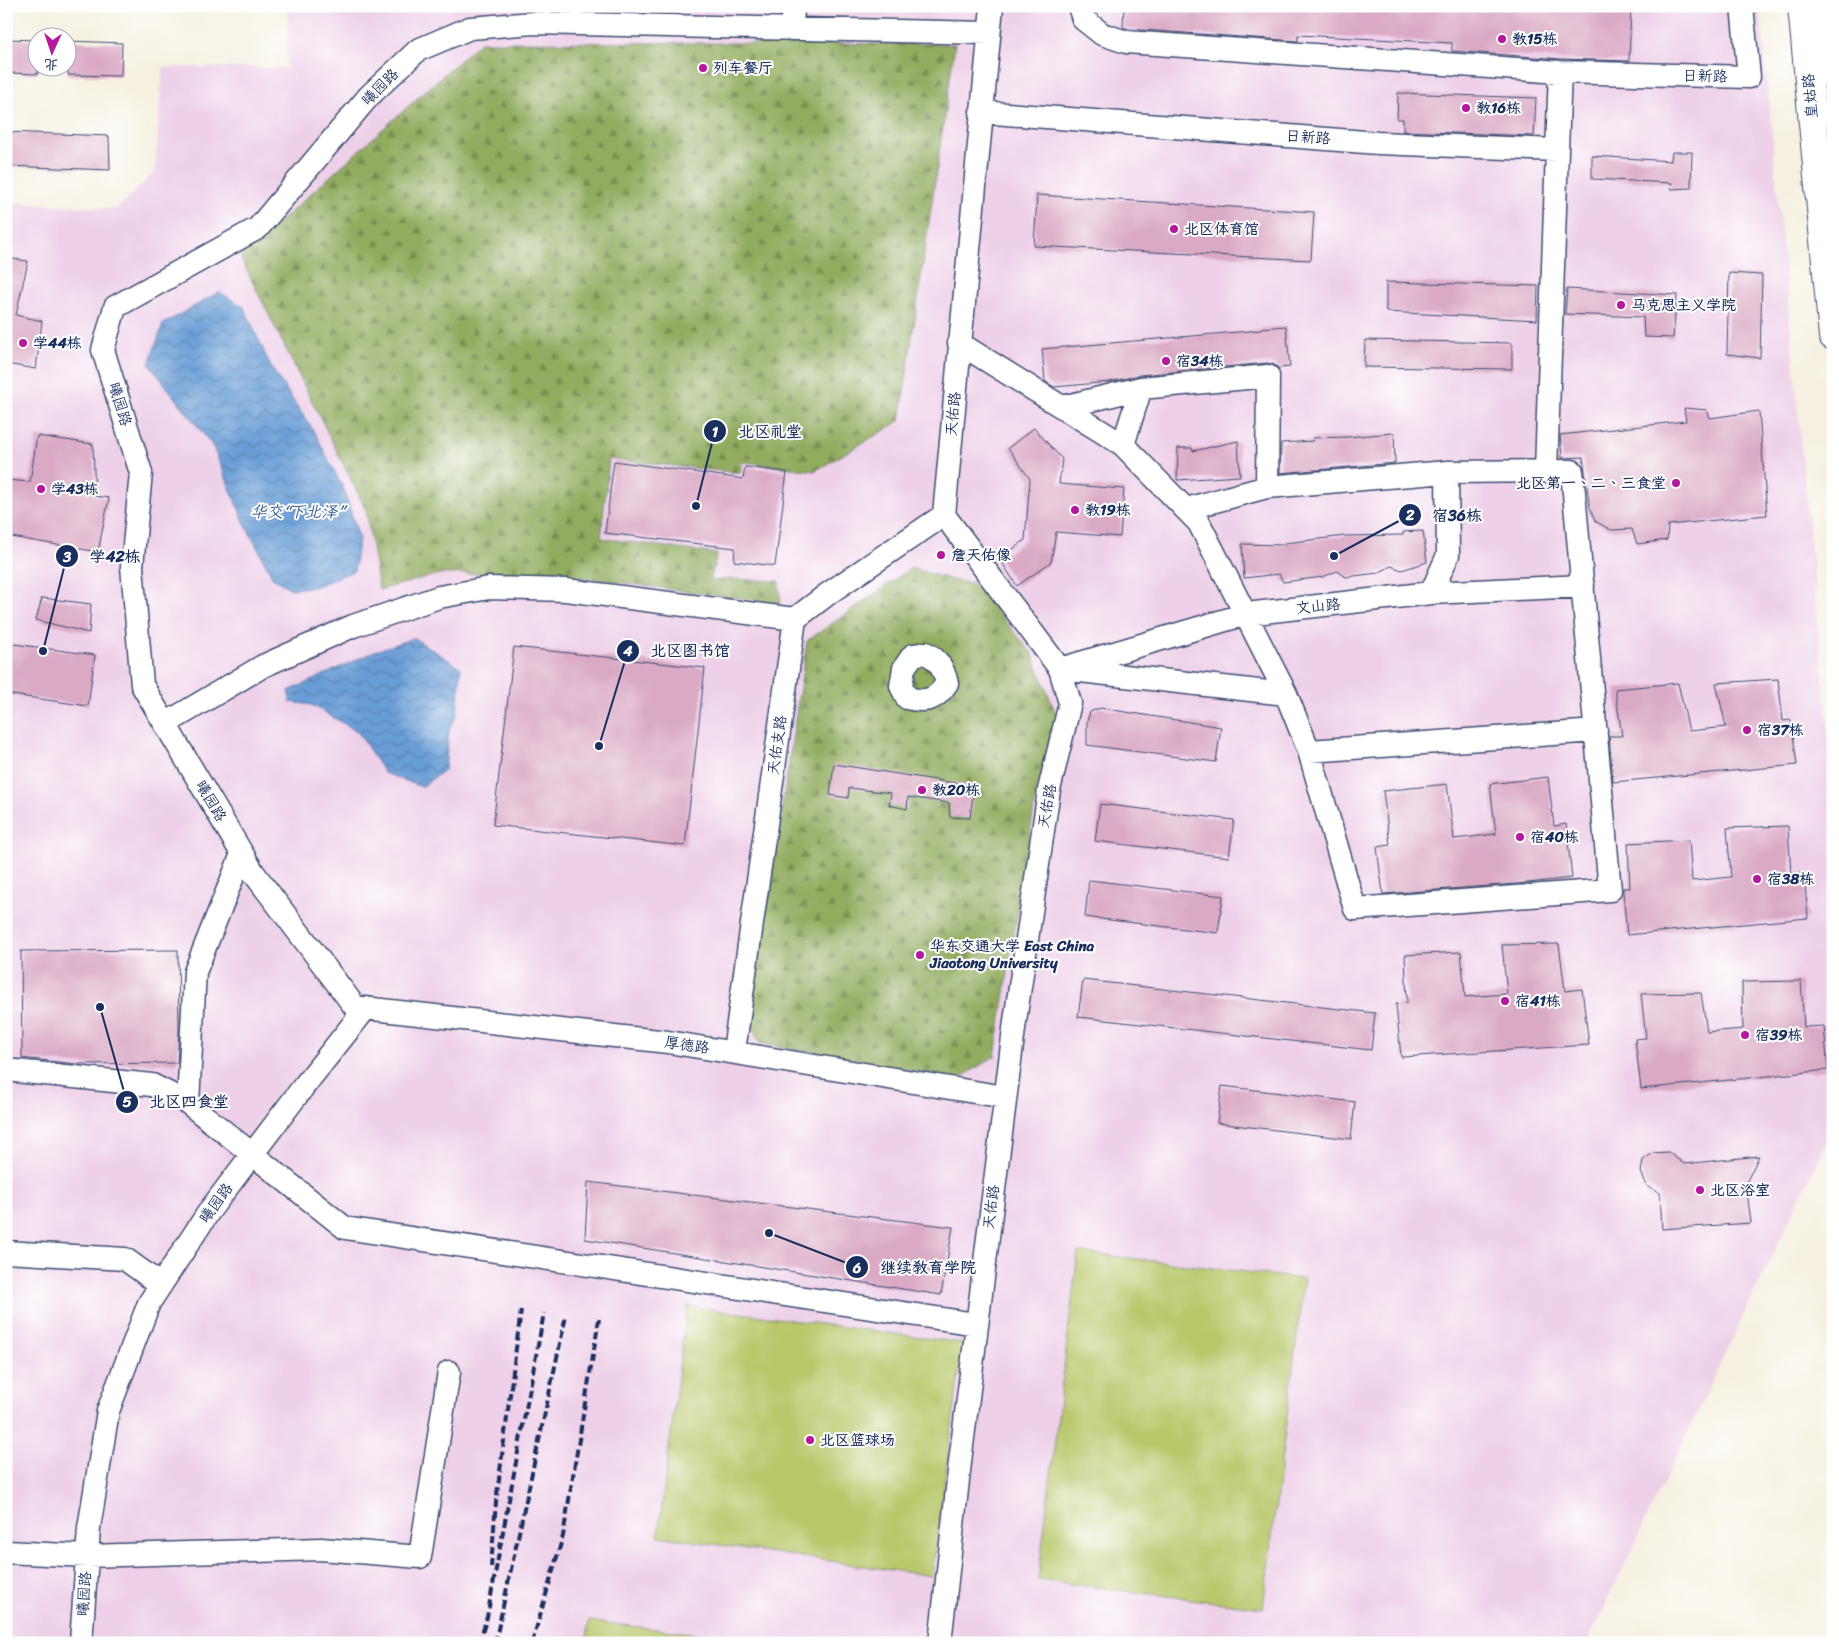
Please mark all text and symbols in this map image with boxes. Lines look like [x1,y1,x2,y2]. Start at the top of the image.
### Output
place label: 教15栋 [1512,26,1558,52]
north arrow [28,28,78,78]
marker: 教15栋 [1496,33,1508,45]
text: 北 [44,52,59,77]
place label: 列车餐厅 [713,55,773,81]
street label: 曦园路 [355,62,405,112]
marker: 列车餐厅 [697,62,709,74]
street label: 日新路 [1682,63,1728,89]
street label: 皇姑路 [1795,72,1825,120]
place label: 教16栋 [1476,95,1521,121]
marker: 教16栋 [1460,102,1472,114]
street label: 日新路 [1285,122,1331,152]
place label: 北区体育馆 [1184,216,1259,242]
marker: 北区体育馆 [1168,223,1180,235]
place label: 马克思主义学院 [1631,292,1736,318]
marker: 马克思主义学院 [1615,299,1627,311]
place label: 学44栋 [33,330,82,356]
marker: 学44栋 [17,337,29,349]
place label: 宿34栋 [1176,348,1224,374]
marker: 宿34栋 [1160,355,1172,367]
street label: 曦园路 [101,379,139,429]
street label: 天佑路 [938,390,968,438]
callout: 北区礼堂 [703,416,812,447]
text: 北区礼堂 [738,417,802,446]
text: 1 [712,419,719,445]
place label: 北区第一、二、三食堂 [1516,470,1666,496]
place label: 学43栋 [51,476,99,502]
marker: 北区第一、二、三食堂 [1670,477,1682,489]
marker: 学43栋 [35,483,47,495]
water label: 华交“下北泽” [251,497,348,526]
place label: 教19栋 [1085,497,1131,523]
callout: 宿36栋 [1397,500,1492,531]
text: 宿36栋 [1432,501,1482,530]
text: 2 [1405,502,1415,528]
marker: 教19栋 [1069,504,1081,516]
callout: 学42栋 [55,541,151,572]
text: 学42栋 [89,542,141,571]
place label: 詹天佑像 [951,542,1011,568]
text: 3 [62,544,72,570]
marker: 詹天佑像 [935,549,947,561]
street label: 文山路 [1294,591,1342,621]
callout: 北区图书馆 [615,635,740,666]
text: 北区图书馆 [650,636,730,665]
text: 4 [622,638,633,664]
street label: 天佑支路 [760,713,794,777]
place label: 宿37栋 [1757,717,1804,743]
marker: 宿37栋 [1741,724,1753,736]
street label: 曦园路 [188,775,234,827]
place label: 教20栋 [932,777,980,803]
street label: 天佑路 [1030,782,1064,830]
marker: 教20栋 [916,784,928,796]
place label: 宿40栋 [1530,824,1579,850]
marker: 宿40栋 [1514,831,1526,843]
place label: 宿38栋 [1767,866,1814,892]
marker: 宿38栋 [1751,873,1763,885]
place label: 华东交通大学 East China Jiaotong University [929,933,1095,976]
marker: 华东交通大学 East China Jiaotong University [914,949,926,961]
place label: 宿41栋 [1515,988,1561,1014]
marker: 宿41栋 [1499,995,1511,1007]
place label: 宿39栋 [1755,1022,1802,1048]
street label: 厚德路 [663,1029,711,1061]
marker: 宿39栋 [1739,1029,1751,1041]
callout: 北区四食堂 [114,1086,239,1117]
text: 北区四食堂 [149,1087,229,1116]
text: 5 [122,1089,132,1115]
street label: 曦园路 [192,1177,240,1229]
place label: 北区浴室 [1710,1177,1770,1203]
street label: 天佑路 [975,1183,1007,1231]
marker: 北区浴室 [1694,1184,1706,1196]
callout: 继续教育学院 [845,1252,986,1283]
text: 继续教育学院 [880,1253,976,1282]
text: 6 [852,1255,862,1281]
place label: 北区篮球场 [820,1427,895,1453]
marker: 北区篮球场 [804,1434,816,1446]
street label: 曦园路 [69,1571,99,1617]

